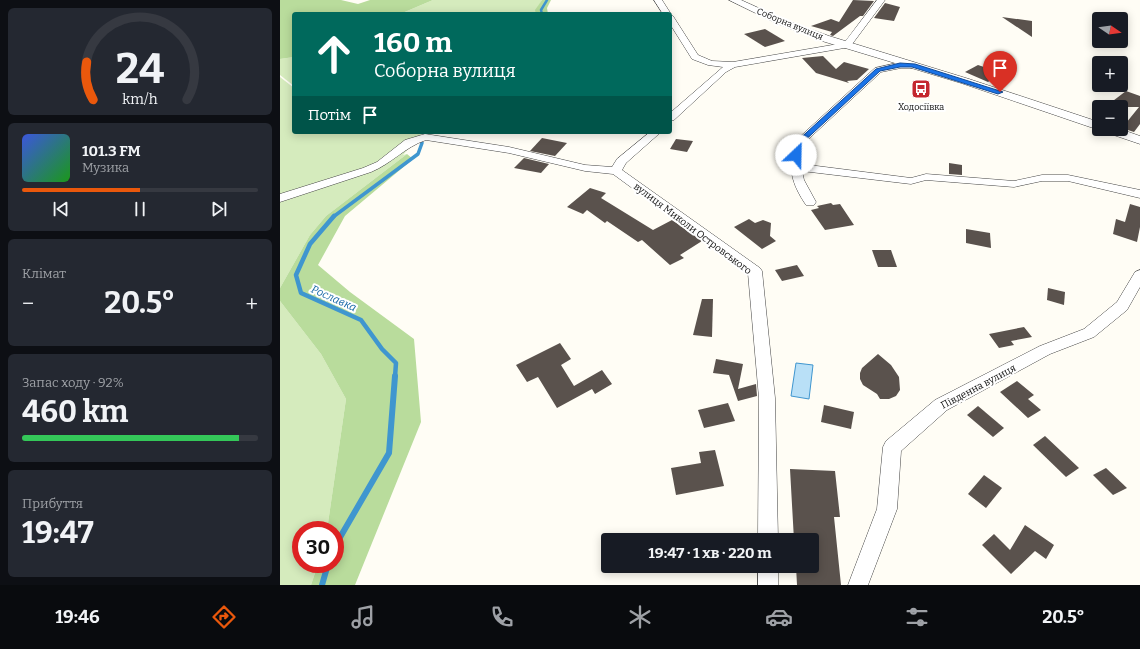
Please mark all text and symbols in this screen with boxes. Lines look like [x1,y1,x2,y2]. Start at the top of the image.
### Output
street label: Соборна вулиця [755,6,825,42]
north arrow [1092,12,1128,48]
map controls [1092,12,1128,136]
text: 160 m [374,26,452,59]
icon: ahead [308,28,360,80]
text: 24 [116,44,164,94]
pin [983,51,1017,92]
button: + [1092,56,1128,92]
icon: arrive [989,57,1011,79]
text: Соборна вулиця [374,60,516,82]
bus stop icon: Ходосіївка [910,78,932,100]
text: km/h [122,90,158,107]
button: − [1092,100,1128,136]
place label: Ходосіївка [898,102,944,112]
icon: arrive [359,104,381,126]
text: Потім [308,106,351,124]
position arrow [775,134,817,176]
text: 101.3 FM [82,142,141,160]
text: Музика [82,160,129,175]
street label: вулиця Миколи Островського [631,181,754,277]
icon: previous [50,198,72,220]
icon: pause [129,198,151,220]
icon: next [208,198,230,220]
text: Клімат [22,266,66,281]
water label: Рославка [309,283,359,314]
text: 20.5° [104,285,175,321]
text: − [22,290,34,317]
text: + [245,290,258,317]
street label: Південна вулиця [939,362,1019,412]
text: Запас ходу · 92% [22,375,124,390]
text: 460 km [22,394,129,430]
text: Прибуття [22,496,83,511]
text: 19:47 [22,515,94,551]
speed limit sign: 30 [292,521,344,573]
text: 19:47 · 1 хв · 220 m [648,544,772,562]
icon: directions [210,603,238,631]
icon: music [349,603,377,631]
icon: phone [488,603,516,631]
icon: climate [626,603,654,631]
icon: car [765,603,793,631]
icon: filters [903,603,931,631]
text: 19:46 [55,606,100,628]
text: 20.5° [1042,606,1085,628]

